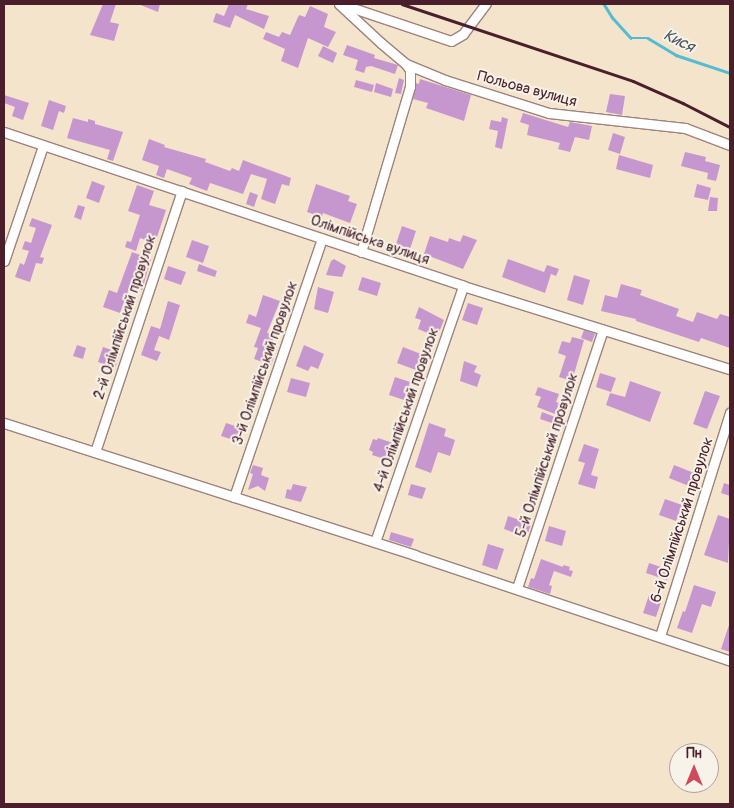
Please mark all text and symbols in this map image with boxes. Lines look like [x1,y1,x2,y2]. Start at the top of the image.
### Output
water label: Кися [660,25,698,57]
street label: Польова вулиця [475,67,579,111]
street label: Олімпійська вулиця [308,211,432,269]
street label: 2-й Олімпійський провулок [90,232,160,402]
street label: 3-й Олімпійський провулок [228,279,302,447]
street label: 4-й Олімпійський провулок [369,325,443,495]
street label: 5-й Олімпійський провулок [512,370,582,540]
street label: 6-й Олімпійський провулок [647,435,717,605]
north arrow [669,743,719,793]
text: Пн [686,745,702,762]

